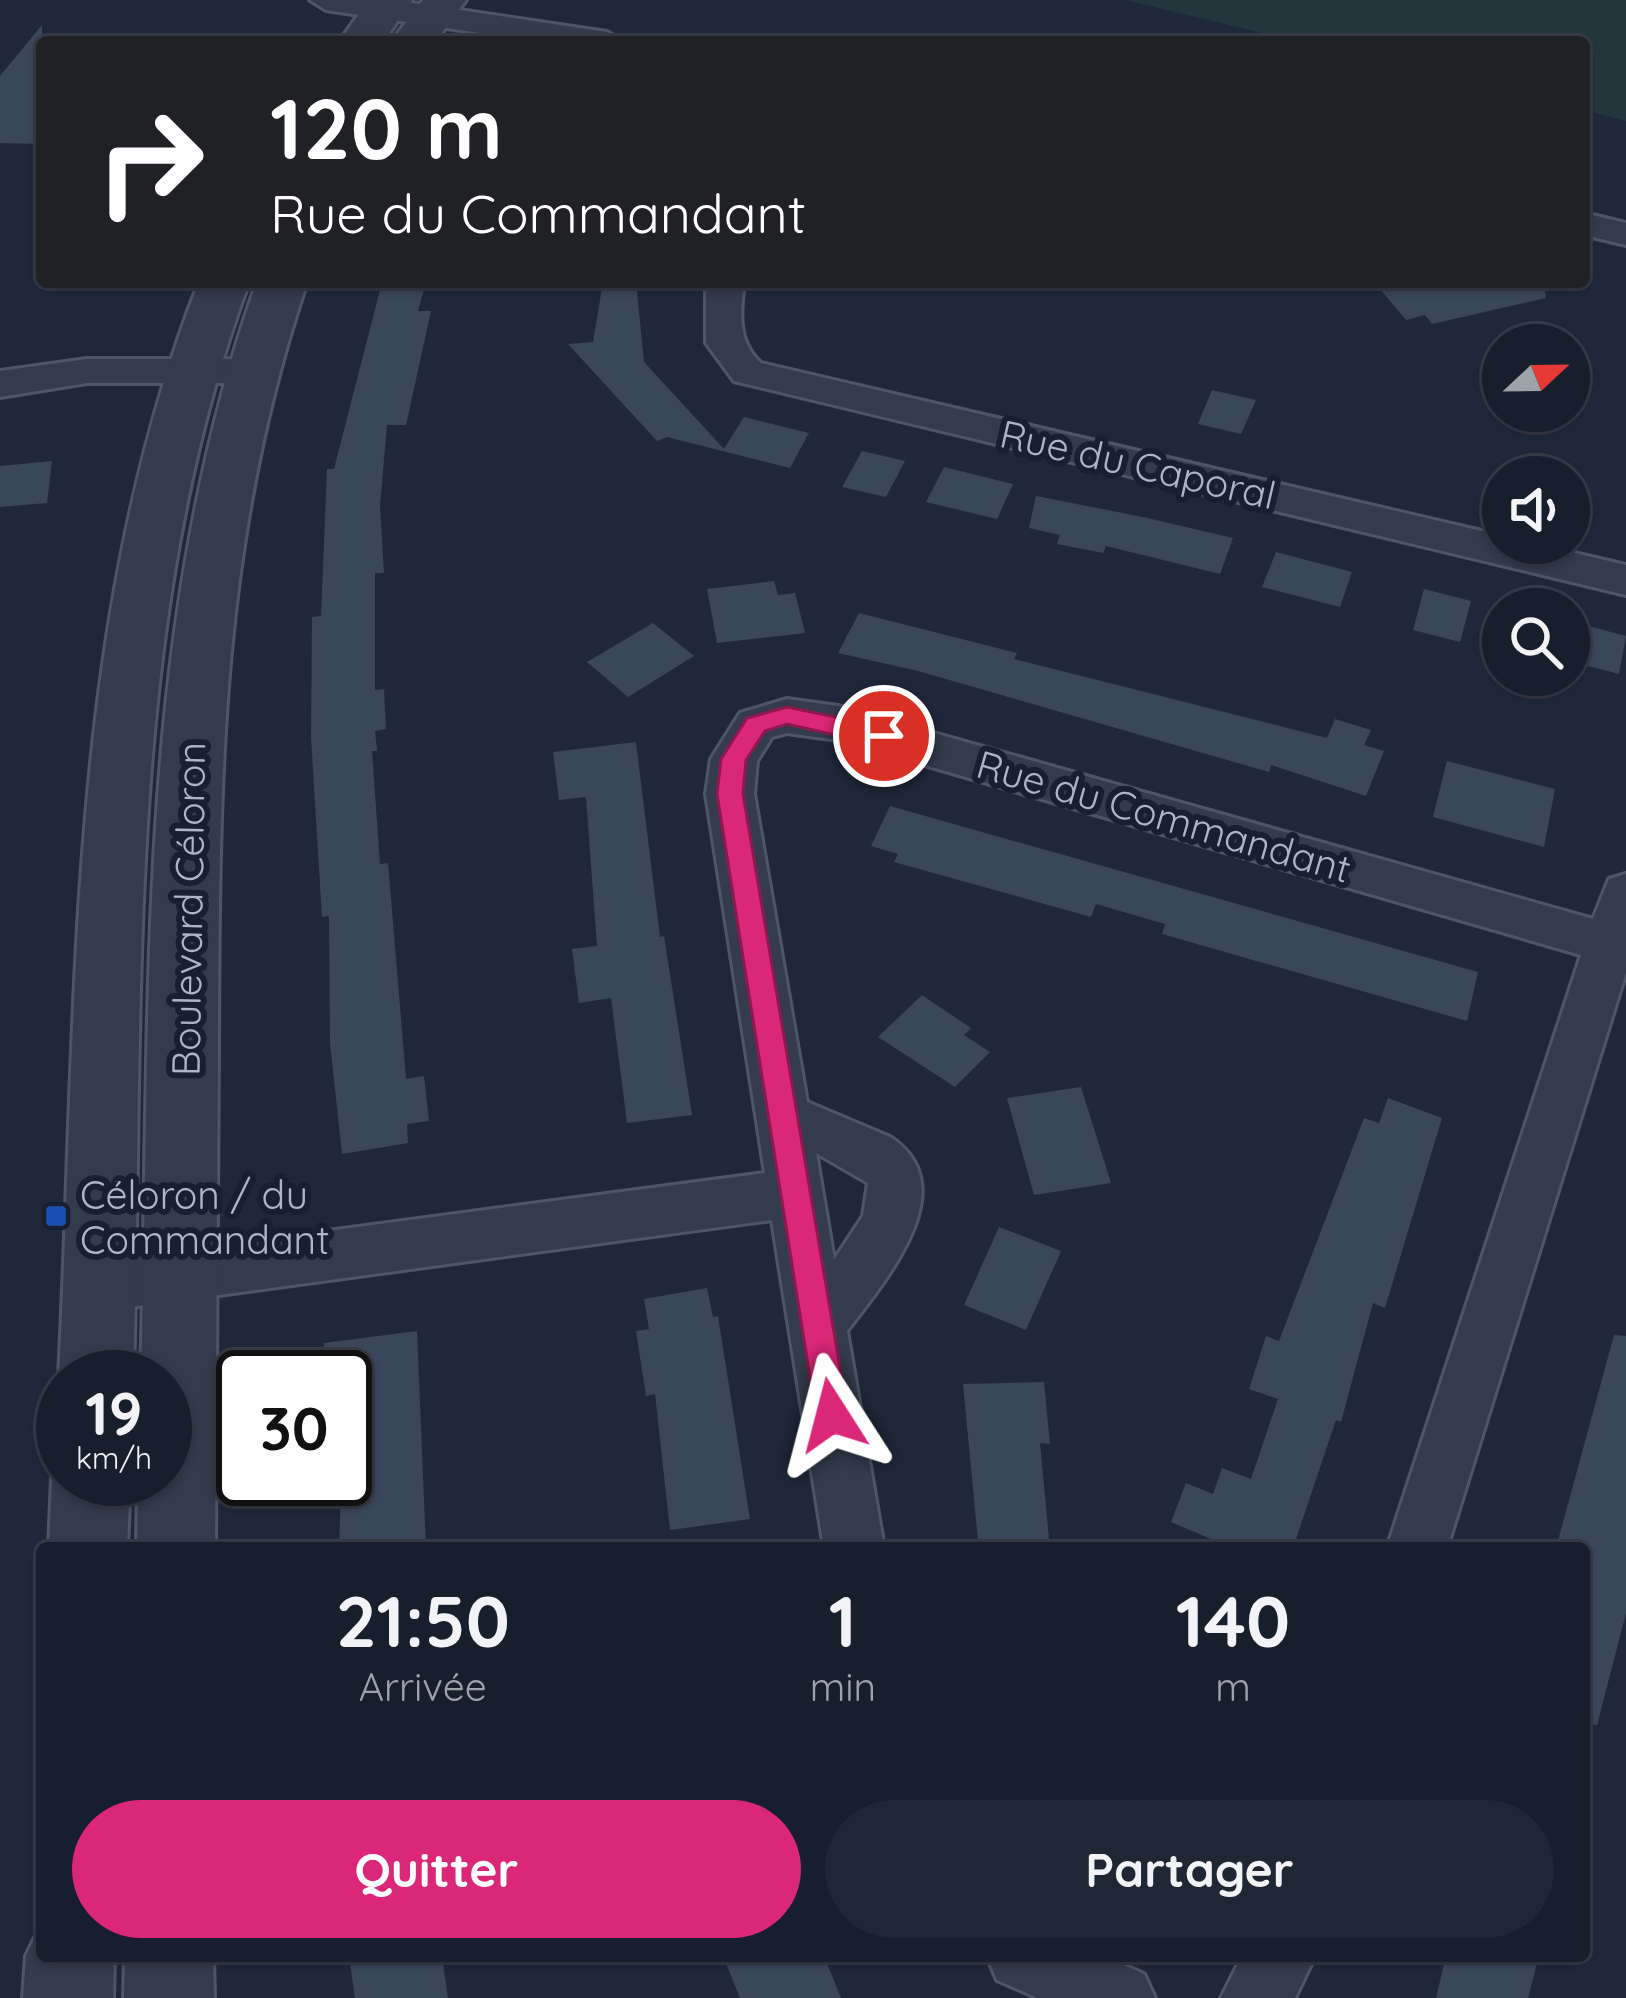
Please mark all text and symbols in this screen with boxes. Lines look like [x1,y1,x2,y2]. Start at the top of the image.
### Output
text: 120 m [270,75,503,180]
icon: right [72,84,228,240]
text: Rue du Commandant [270,179,806,247]
north arrow [1482,324,1590,432]
map controls [1482,324,1590,696]
street label: Rue du Caporal [996,409,1280,519]
button: sound [1482,456,1590,564]
button: search [1482,588,1590,696]
pin [833,685,935,787]
icon: arrive [851,703,917,769]
street label: Rue du Commandant [971,739,1357,893]
street label: Boulevard Céloron [161,742,215,1076]
place label: Céloron / du Commandant [80,1170,329,1264]
marker: Céloron / du Commandant [43,1203,69,1229]
speed limit sign: 30 [216,1350,372,1506]
position arrow [769,1352,895,1478]
text: 19 [85,1375,143,1450]
text: km/h [76,1439,152,1477]
text: 21:50 [336,1575,510,1665]
text: 1 [829,1575,857,1665]
text: 140 [1176,1575,1290,1665]
text: Arrivée [359,1662,487,1711]
text: min [810,1662,876,1711]
text: m [1215,1662,1251,1711]
button: Quitter [72,1800,801,1938]
button: Partager [825,1800,1554,1938]

